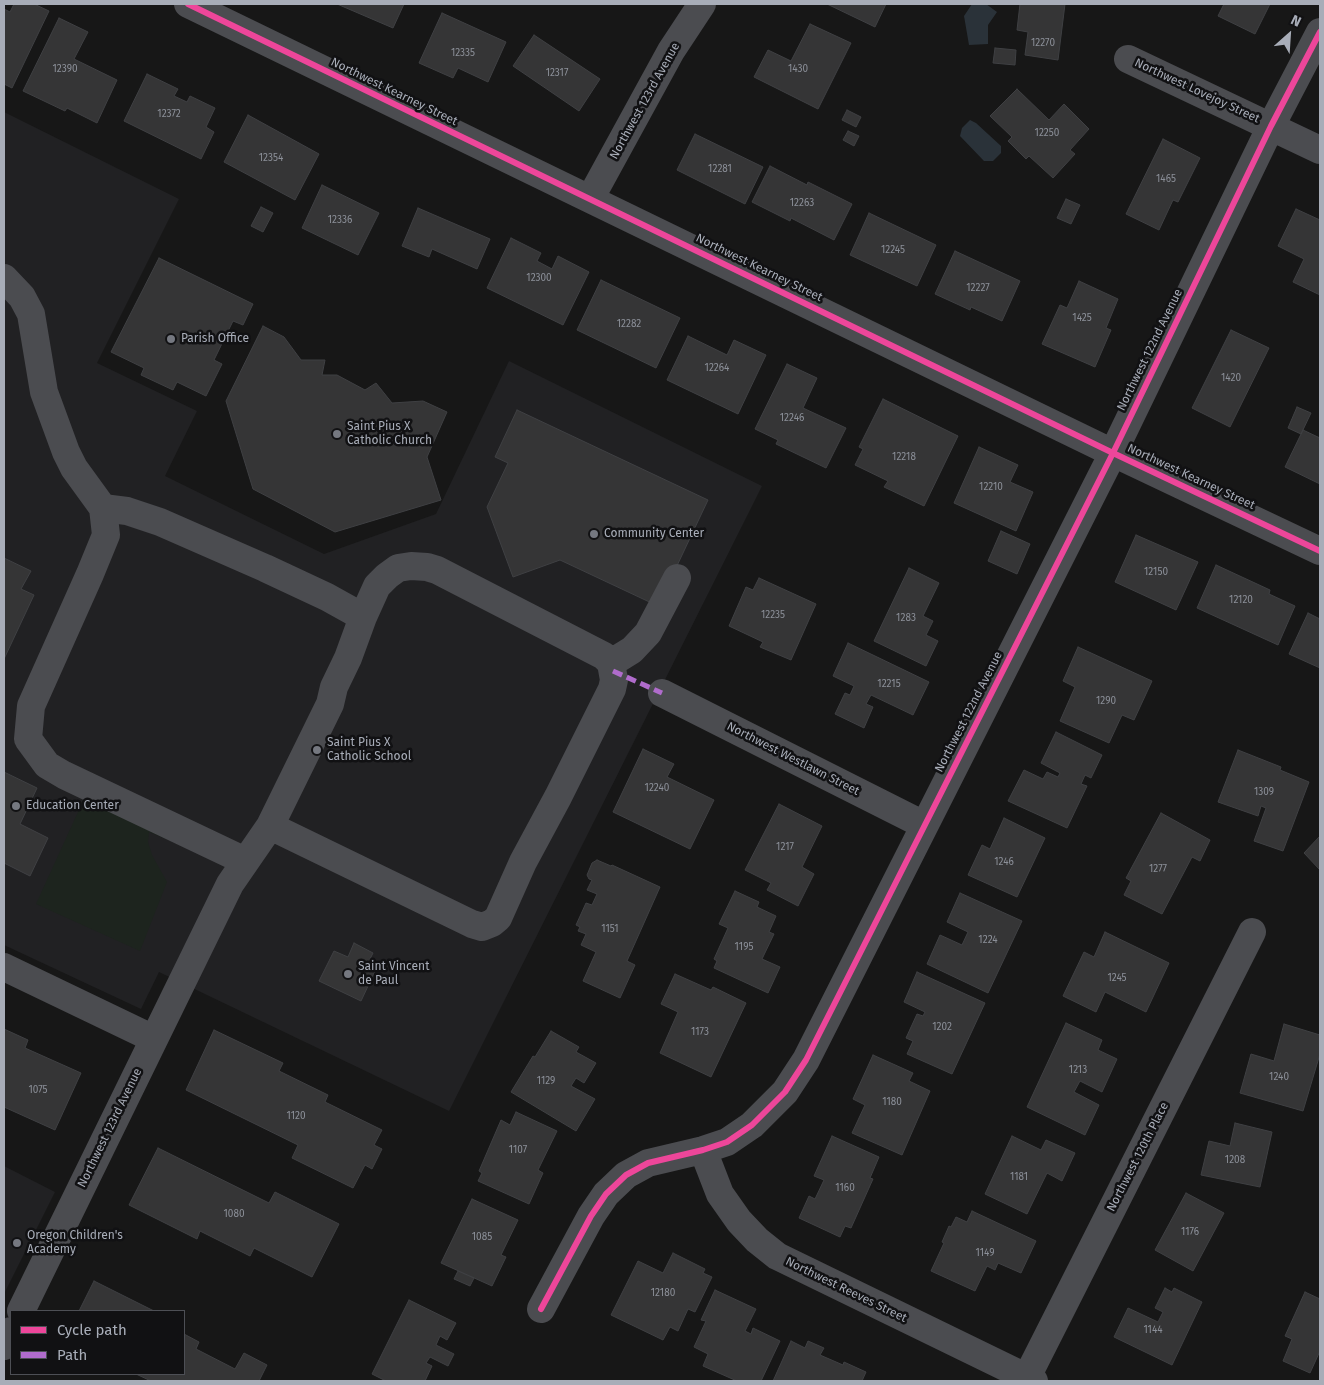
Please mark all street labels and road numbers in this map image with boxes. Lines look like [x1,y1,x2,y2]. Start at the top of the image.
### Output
street label: Northwest 123rd Avenue [607,40,683,162]
street label: Northwest Kearney Street [328,55,460,129]
street label: Northwest Lovejoy Street [1132,56,1262,126]
street label: Northwest Kearney Street [693,231,825,305]
street label: Northwest 122nd Avenue [1114,287,1186,413]
street label: Northwest Kearney Street [1125,441,1257,513]
street label: Northwest 122nd Avenue [932,649,1006,775]
street label: Northwest Westlawn Street [724,719,862,799]
street label: Northwest 123rd Avenue [75,1066,145,1190]
street label: Northwest 120th Place [1104,1100,1172,1214]
street label: Northwest Reeves Street [783,1254,909,1326]

